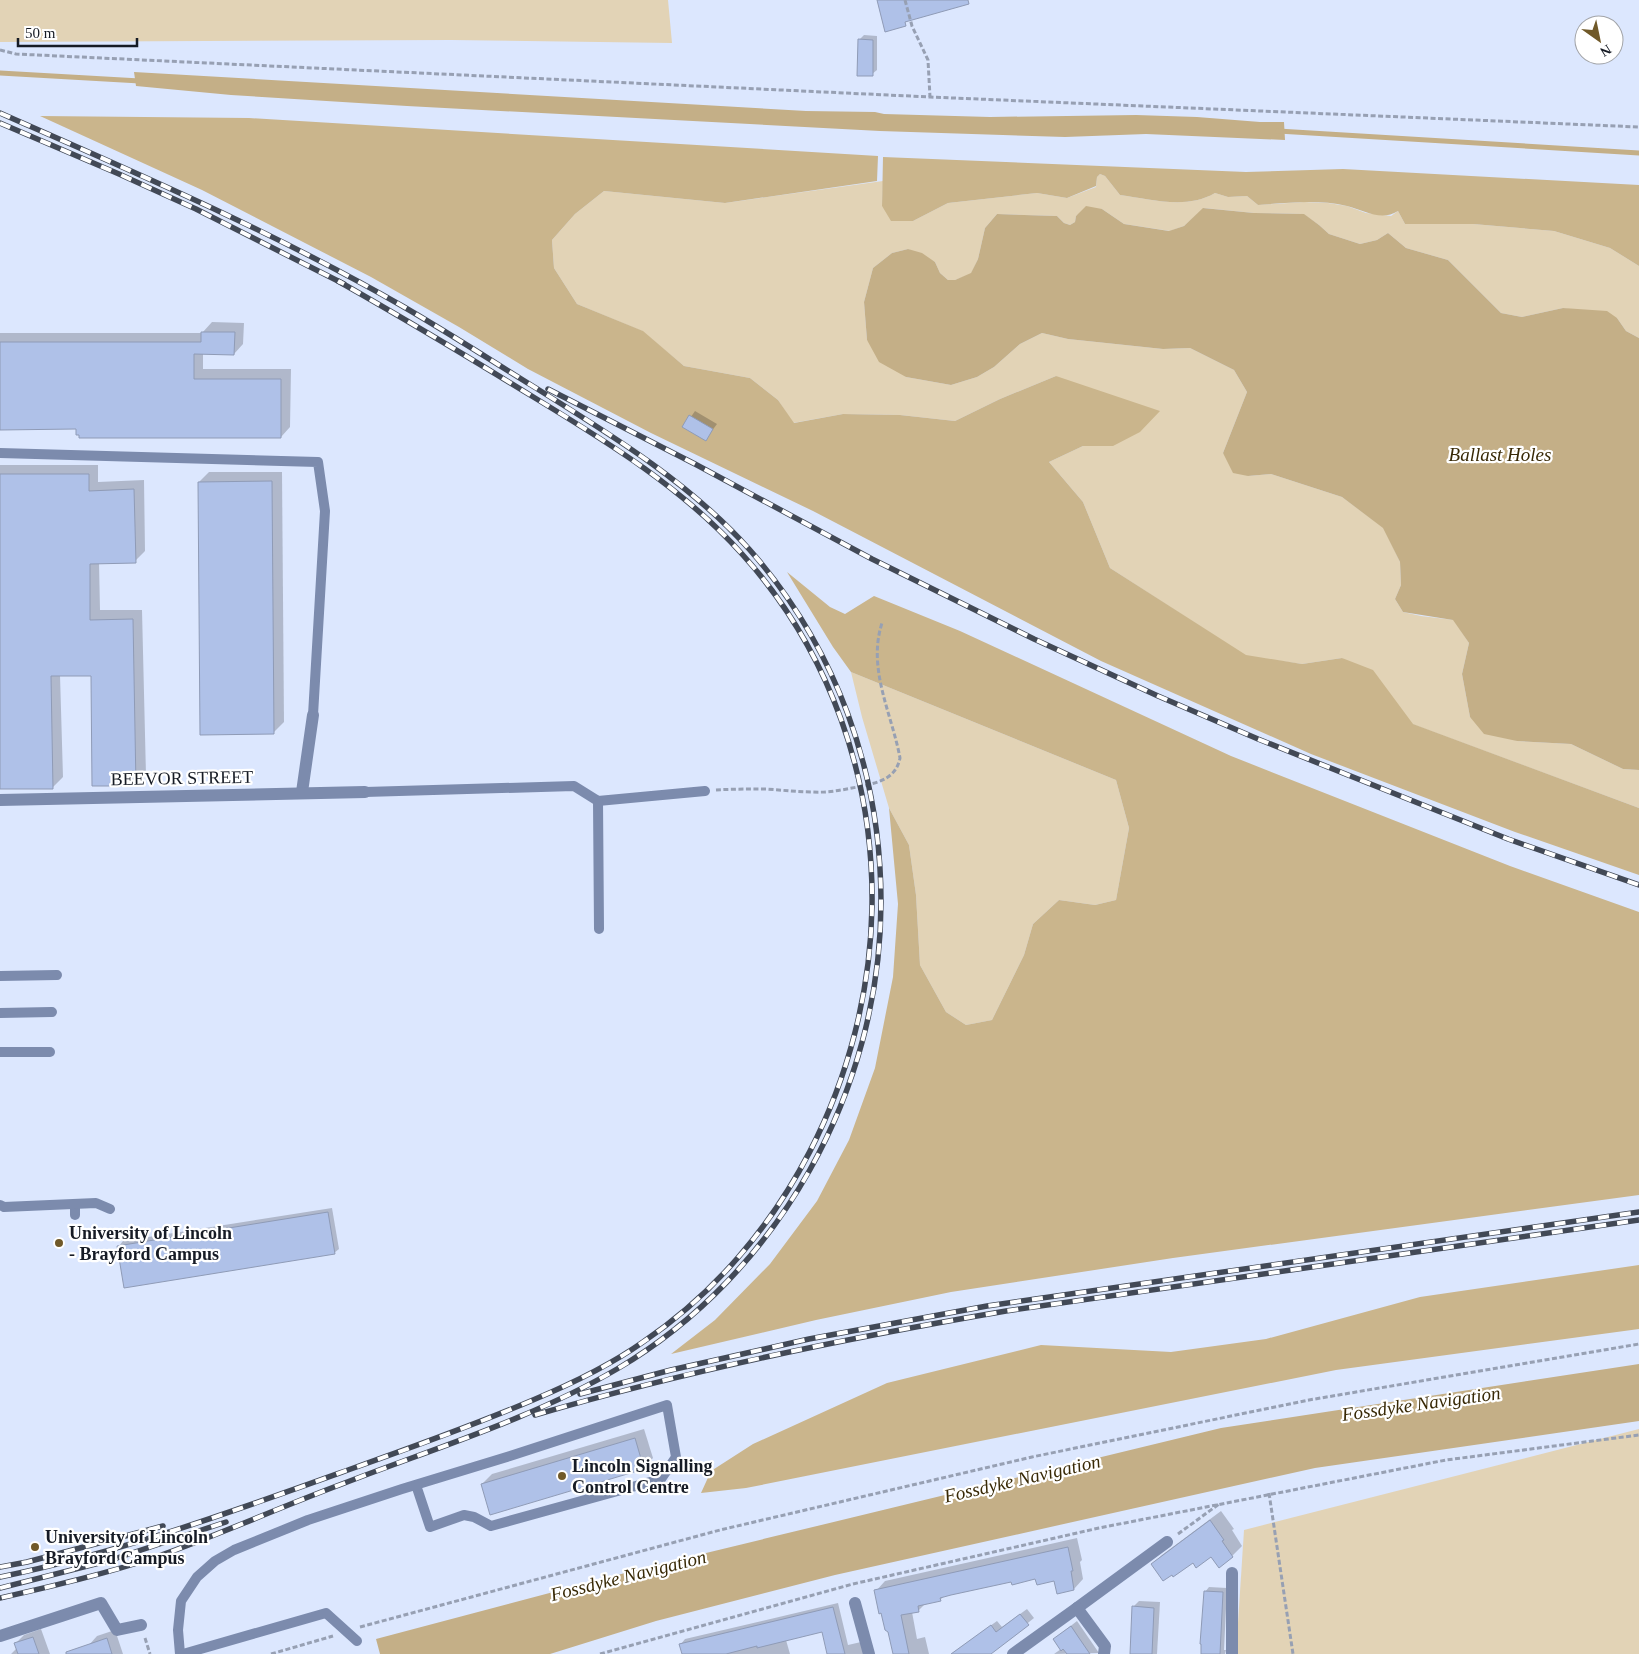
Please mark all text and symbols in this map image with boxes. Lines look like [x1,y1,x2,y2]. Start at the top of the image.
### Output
scale bar [18,15,136,47]
north arrow [1574,15,1624,65]
text: 50 m [25,25,56,41]
text: N [1597,41,1614,60]
water label: Ballast Holes [1449,444,1551,465]
street label: BEEVOR STREET [111,767,253,789]
place label: University of Lincoln - Brayford Campus [69,1223,232,1264]
marker: University of Lincoln - Brayford Campus [53,1237,65,1249]
water label: Fossdyke Navigation [1339,1382,1502,1425]
water label: Fossdyke Navigation [941,1450,1102,1507]
place label: Lincoln Signalling Control Centre [572,1456,713,1497]
marker: Lincoln Signalling Control Centre [556,1470,568,1482]
place label: University of Lincoln Brayford Campus [45,1527,208,1568]
marker: University of Lincoln Brayford Campus [29,1541,41,1553]
water label: Fossdyke Navigation [547,1546,708,1605]

